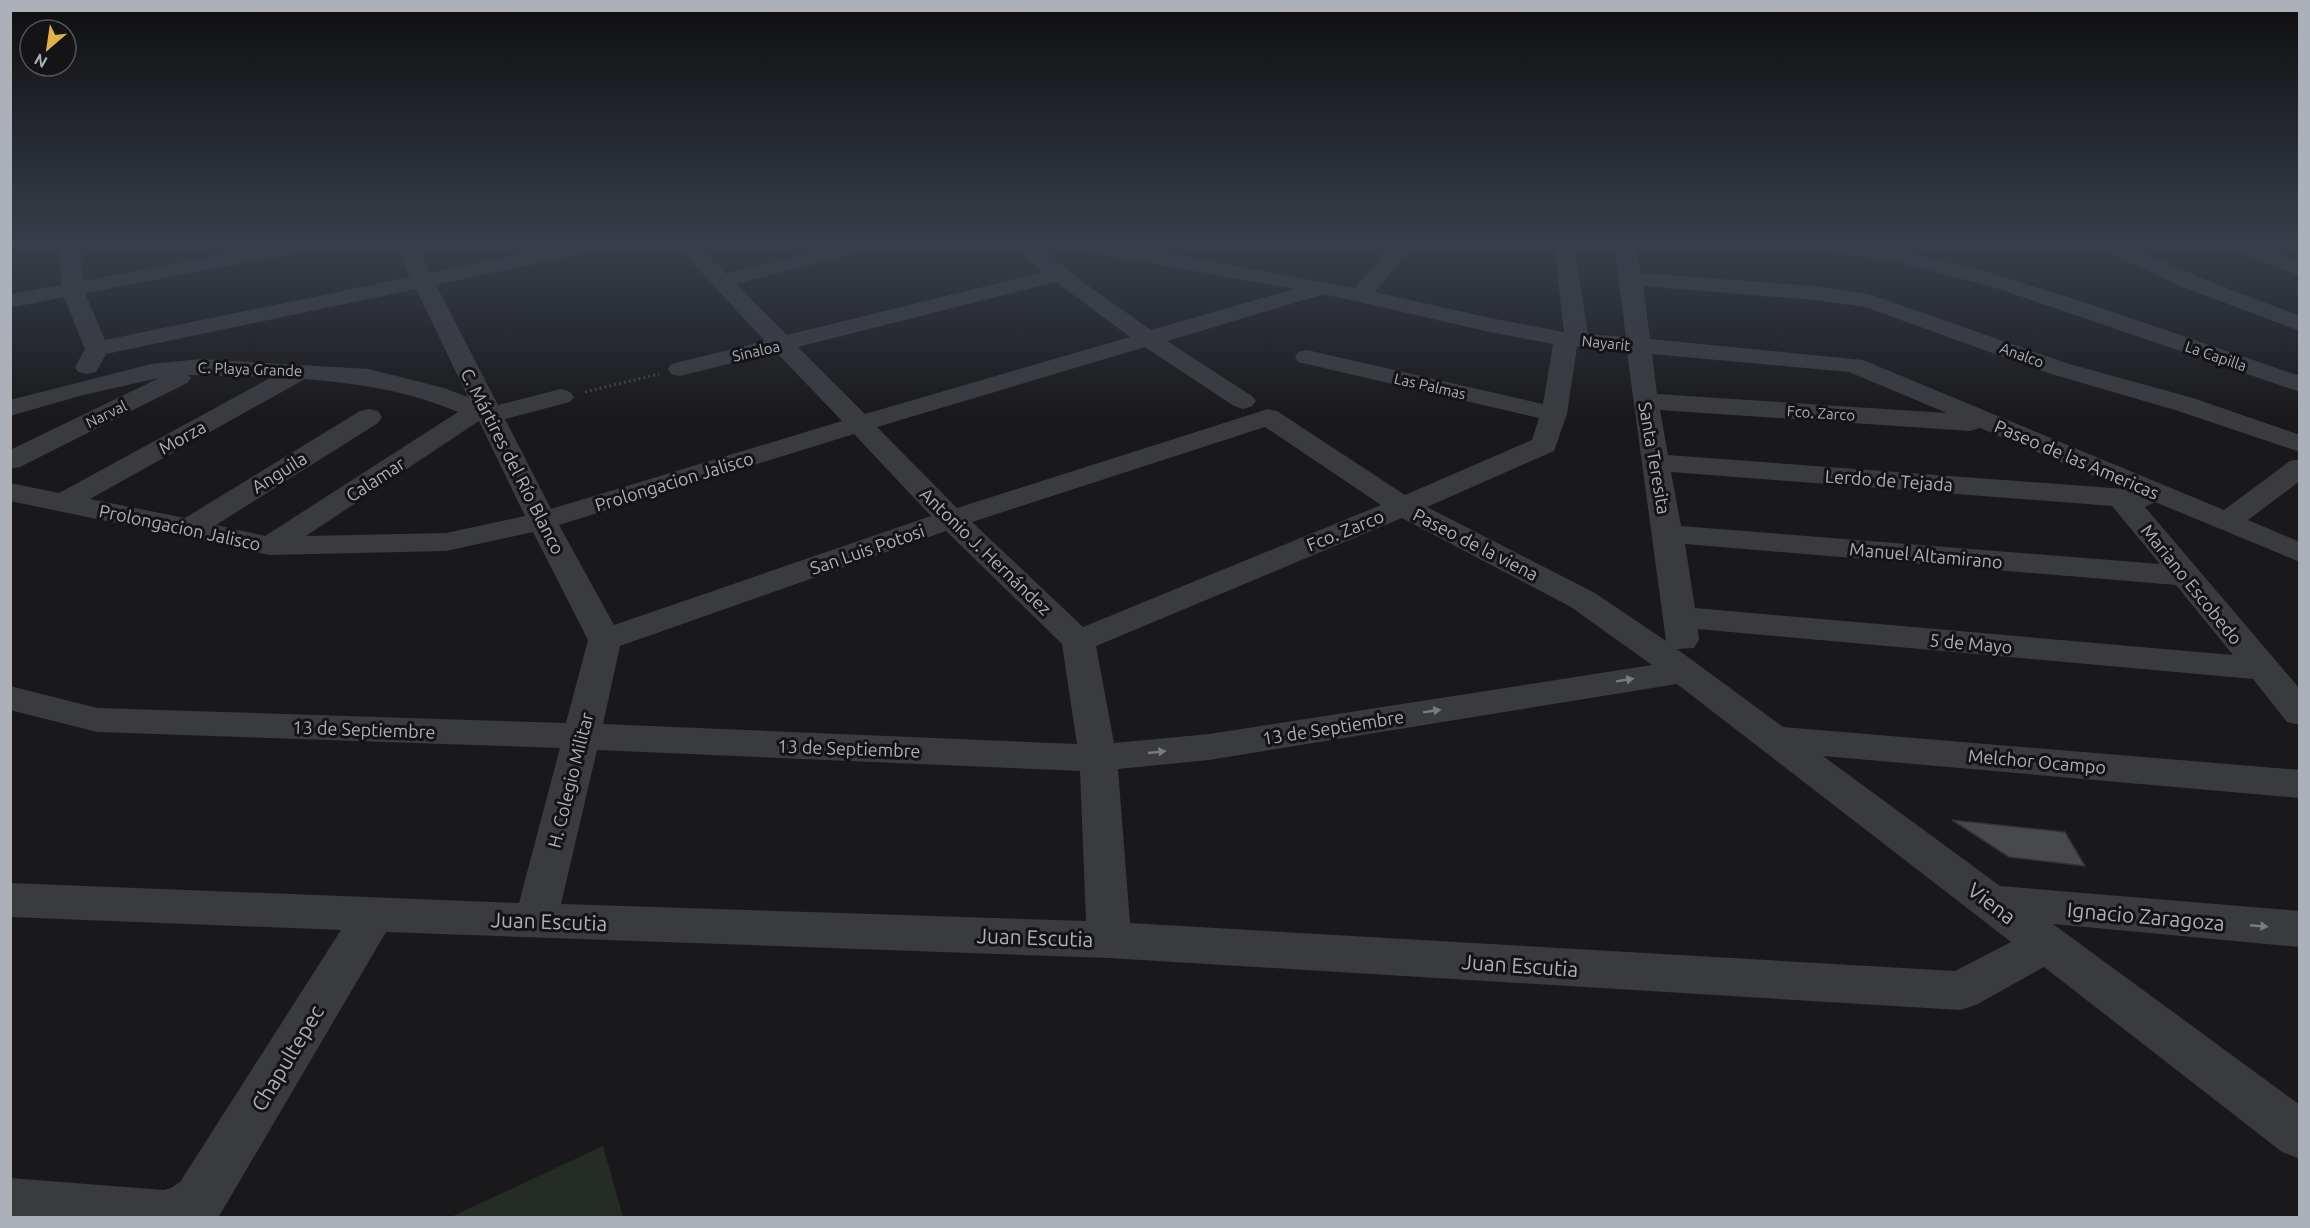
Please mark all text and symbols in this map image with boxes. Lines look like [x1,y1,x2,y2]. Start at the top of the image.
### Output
north arrow [18,18,78,78]
text: N [31,50,50,72]
street label: Nayarit [1581,332,1631,354]
street label: Sinaloa [731,337,781,365]
street label: La Capilla [2183,338,2249,374]
street label: Analco [1998,339,2046,371]
street label: C. Playa Grande [197,359,303,379]
street label: C. Mártires del Río Blanco [457,365,569,557]
street label: Las Palmas [1393,370,1467,402]
street label: Narval [83,397,129,431]
street label: Santa Teresita [1635,400,1675,516]
street label: Fco. Zarco [1786,402,1856,424]
street label: Paseo de las Americas [1992,415,2162,503]
street label: Morza [155,416,209,458]
street label: Anguila [248,447,310,497]
street label: Prolongacion Jalisco [592,447,756,515]
street label: Calamar [342,453,408,505]
street label: Lerdo de Tejada [1824,466,1954,494]
street label: Antonio J. Hernández [916,483,1056,619]
street label: Prolongacion Jalisco [97,500,263,554]
street label: Paseo de la viena [1410,504,1542,584]
street label: Fco. Zarco [1303,505,1387,555]
street label: San Luis Potosi [807,520,927,578]
street label: Mariano Escobedo [2137,520,2247,648]
street label: Manuel Altamirano [1849,538,2003,572]
street label: 5 de Mayo [1929,629,2013,657]
one-way arrow [1616,676,1635,685]
street label: 13 de Septiembre [1261,706,1405,748]
one-way arrow [1423,706,1442,715]
street label: H. Colegio Militar [543,710,597,850]
street label: 13 de Septiembre [292,717,436,741]
street label: 13 de Septiembre [777,736,921,760]
street label: Melchor Ocampo [1967,745,2107,777]
one-way arrow [1147,747,1166,757]
street label: Viena [1963,877,2021,929]
street label: Ignacio Zaragoza [2066,897,2226,935]
street label: Juan Escutia [490,907,608,935]
one-way arrow [2250,921,2269,931]
street label: Juan Escutia [976,923,1094,951]
street label: Juan Escutia [1461,949,1579,981]
street label: Chapultepec [246,1001,328,1115]

